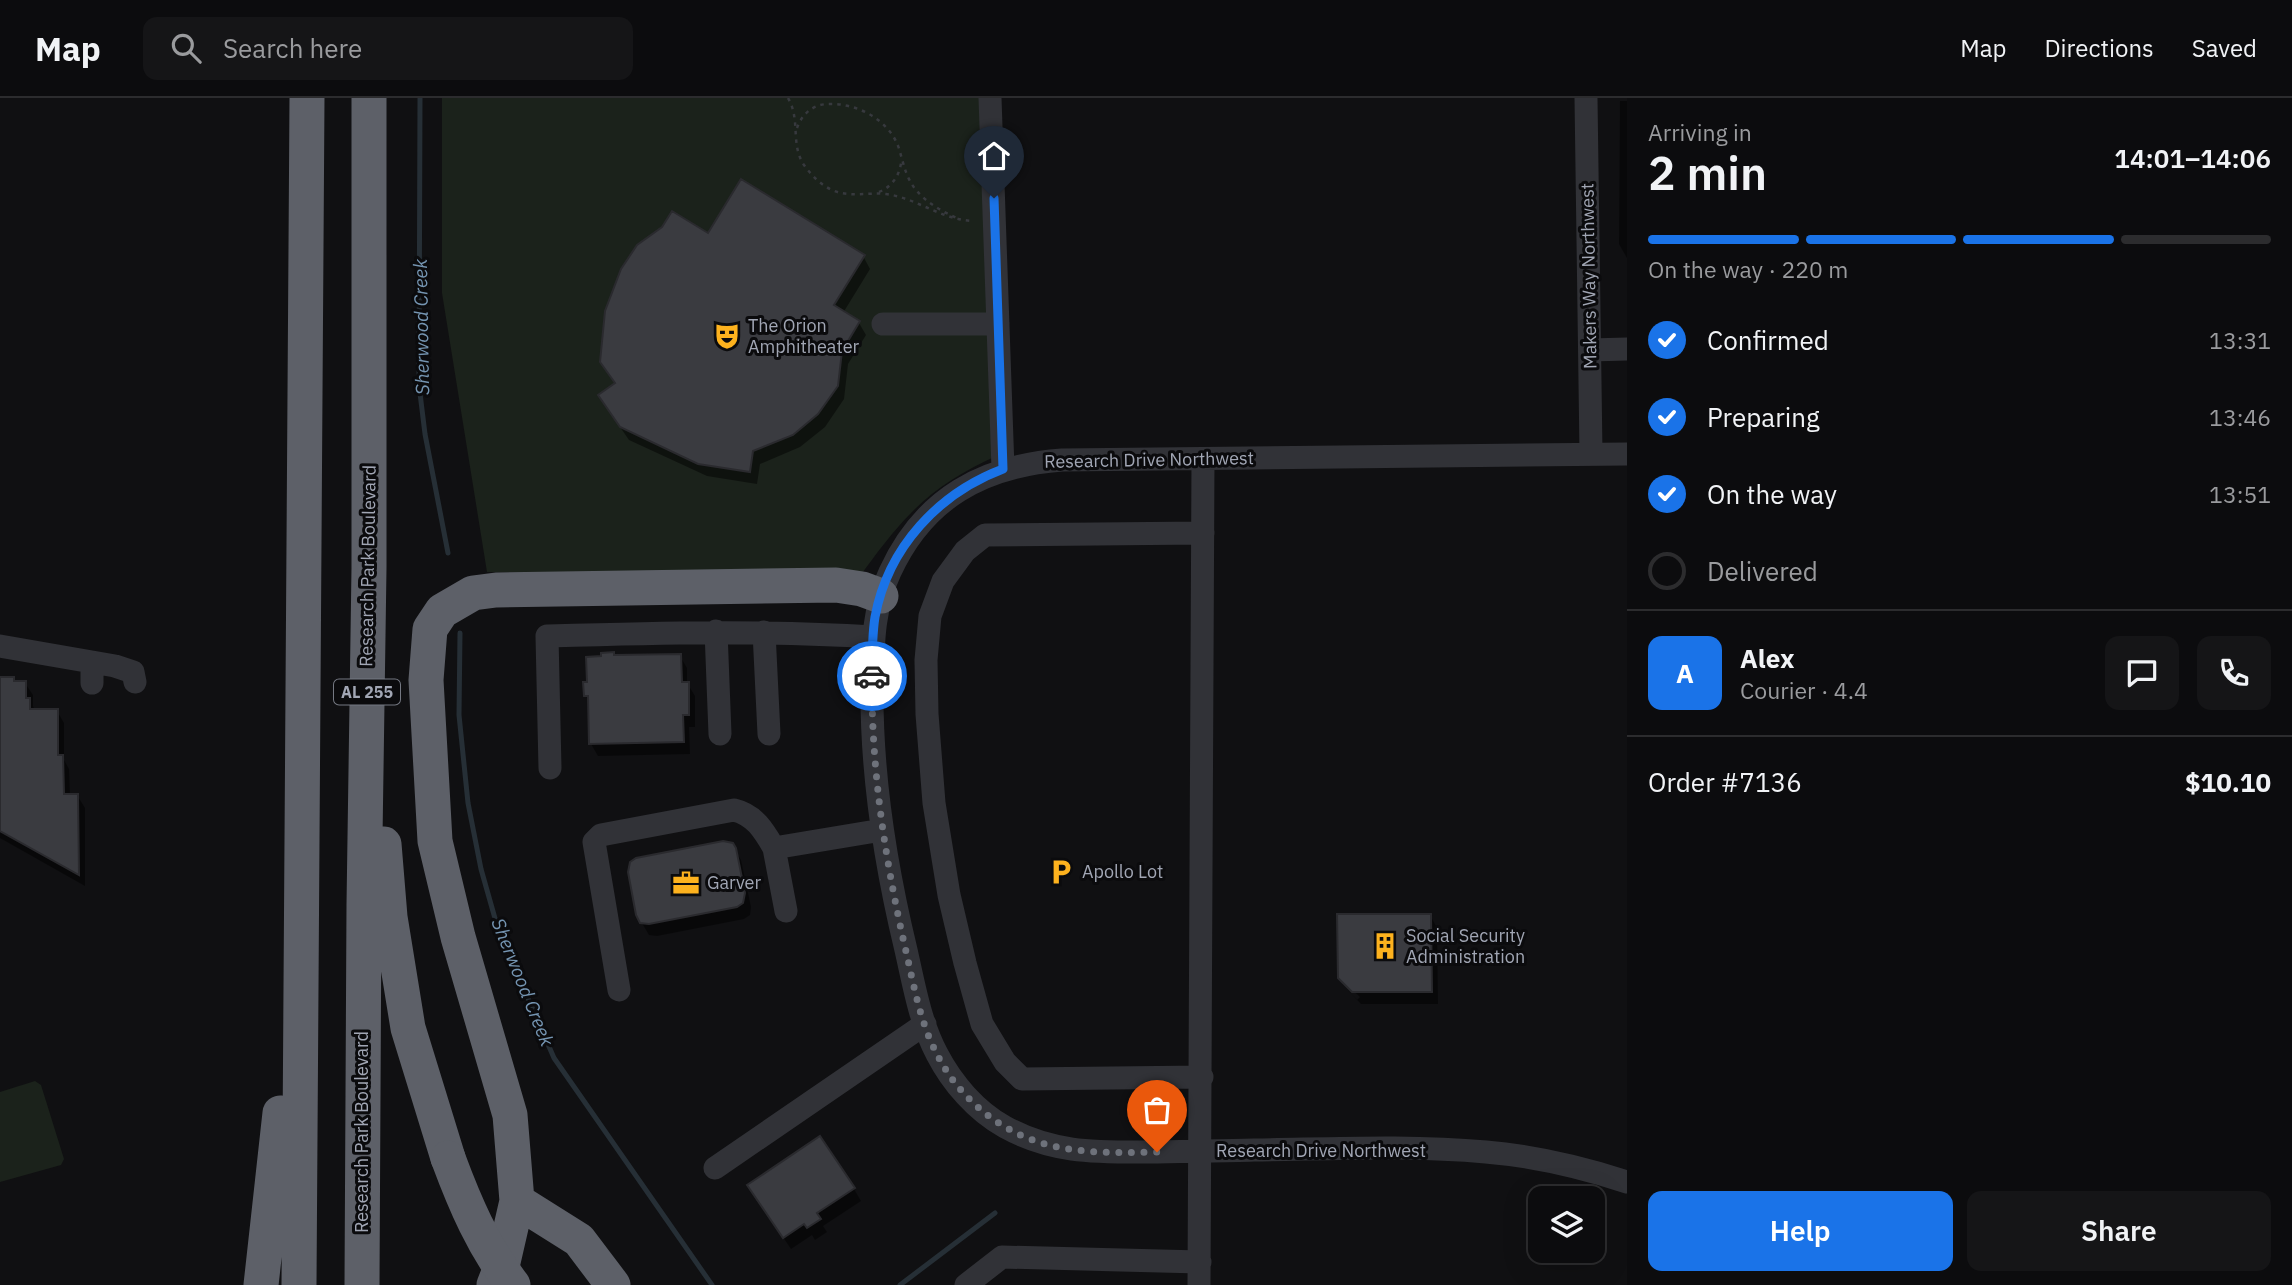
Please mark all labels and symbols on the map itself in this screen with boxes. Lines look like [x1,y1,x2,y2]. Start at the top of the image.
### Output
pin [964,126,1024,198]
street label: Makers Way Northwest [1575,183,1602,369]
water label: Sherwood Creek [408,258,434,395]
place label: The Orion Amphitheater [748,314,860,358]
theatre icon: The Orion Amphitheater [712,321,742,351]
street label: Research Drive Northwest [1044,446,1254,473]
street label: Research Park Boulevard [354,465,381,667]
courier [837,641,907,711]
road number: AL 255 [334,680,400,705]
parking icon: Apollo Lot [1046,857,1076,887]
place label: Apollo Lot [1082,860,1163,883]
office icon: Garver [671,868,701,898]
place label: Garver [707,871,762,894]
water label: Sherwood Creek [486,914,560,1051]
place label: Social Security Administration [1406,924,1525,968]
building icon: Social Security Administration [1370,931,1400,961]
street label: Research Park Boulevard [350,1031,373,1233]
pin [1127,1080,1187,1152]
street label: Research Drive Northwest [1216,1139,1426,1162]

